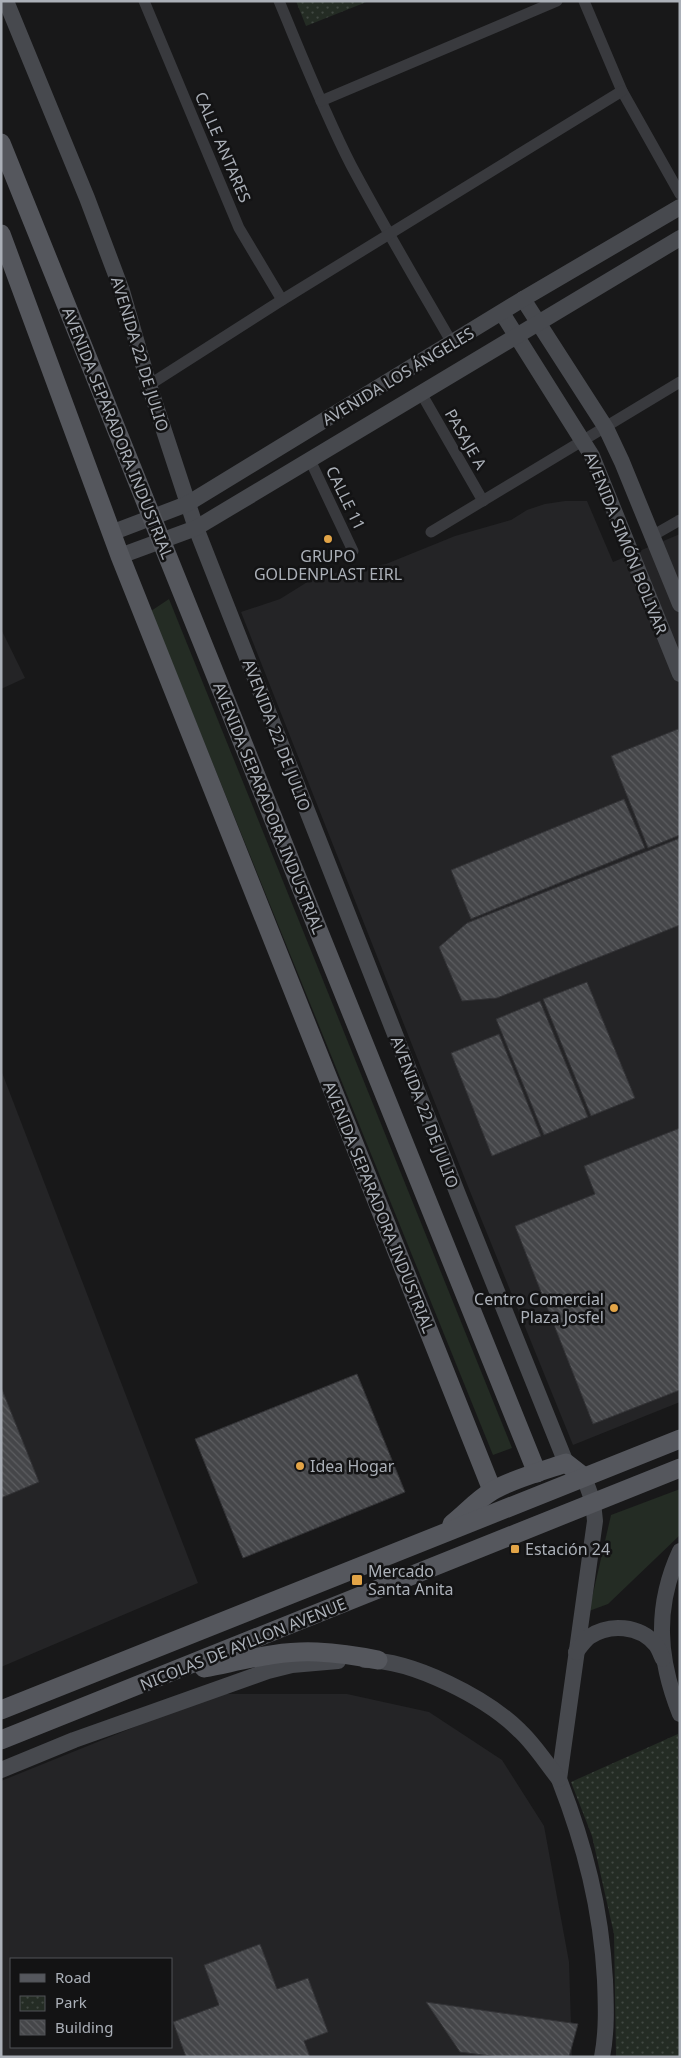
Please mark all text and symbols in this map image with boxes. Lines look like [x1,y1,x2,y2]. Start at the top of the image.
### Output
street label: CALLE ANTARES [190,88,256,206]
street label: AVENIDA 22 DE JULIO [106,274,174,434]
street label: AVENIDA SEPARADORA INDUSTRIAL [57,304,179,562]
street label: AVENIDA LOS ÁNGELES [318,322,478,430]
street label: PASAJE A [440,405,493,474]
street label: AVENIDA SIMÓN BOLIVAR [579,449,673,637]
street label: CALLE 11 [321,462,371,534]
marker: GRUPO GOLDENPLAST EIRL [322,533,334,545]
place label: GRUPO GOLDENPLAST EIRL [254,545,402,585]
street label: AVENIDA 22 DE JULIO [238,656,316,814]
street label: AVENIDA SEPARADORA INDUSTRIAL [208,679,330,937]
street label: AVENIDA 22 DE JULIO [386,1033,464,1191]
street label: AVENIDA SEPARADORA INDUSTRIAL [318,1078,440,1336]
place label: Centro Comercial Plaza Josfel [474,1288,604,1328]
marker: Centro Comercial Plaza Josfel [608,1302,620,1314]
place label: Idea Hogar [310,1455,395,1477]
marker: Idea Hogar [294,1460,306,1472]
place label: Estación 24 [525,1538,610,1560]
marker: Estación 24 [509,1543,521,1555]
place label: Mercado Santa Anita [368,1560,454,1600]
marker: Mercado Santa Anita [350,1573,364,1587]
street label: NICOLAS DE AYLLON AVENUE [137,1592,349,1696]
legend [10,1958,172,2048]
text: Road [55,1967,91,1987]
text: Park [55,1992,87,2012]
text: Building [55,2017,113,2037]

